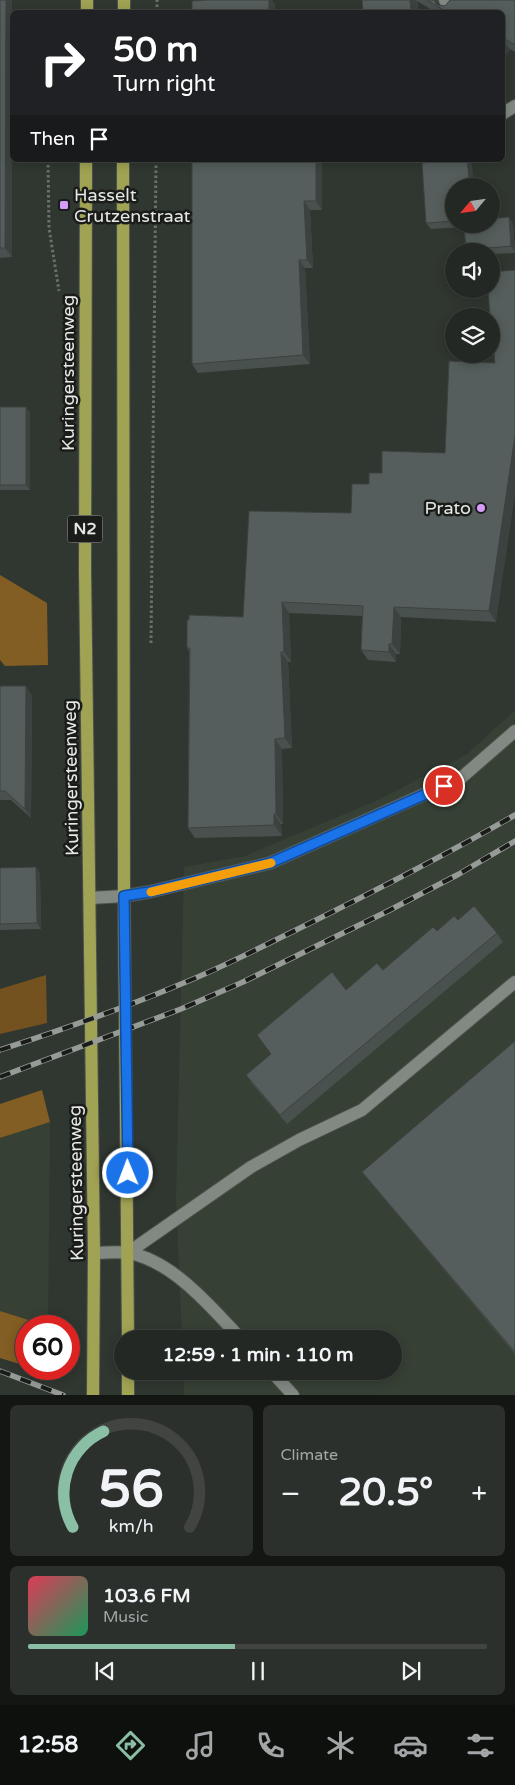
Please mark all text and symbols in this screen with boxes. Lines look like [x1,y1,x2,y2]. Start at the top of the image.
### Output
text: 50 m [113,29,198,71]
icon: right [30,30,95,95]
text: Turn right [113,71,215,97]
icon: arrive [85,125,113,153]
text: Then [30,128,75,150]
north arrow [445,178,500,232]
map controls [445,178,500,363]
place label: Hasselt Crutzenstraat [74,184,191,227]
marker: Hasselt Crutzenstraat [58,199,70,211]
button: sound [445,243,500,298]
street label: Kuringersteenweg [57,295,79,451]
button: layers [445,308,500,363]
place label: Prato [425,497,471,519]
marker: Prato [475,502,487,514]
road number: N2 [68,516,102,542]
street label: Kuringersteenweg [59,700,83,856]
pin [423,765,465,807]
icon: arrive [430,772,458,800]
street label: Kuringersteenweg [64,1105,88,1261]
position arrow [101,1146,153,1198]
speed limit sign: 60 [15,1315,80,1380]
text: 12:59 · 1 min · 110 m [162,1344,354,1366]
text: Climate [281,1445,338,1465]
text: 56 [99,1458,164,1521]
text: 20.5° [338,1470,433,1516]
text: − [281,1477,300,1511]
text: + [471,1477,487,1511]
text: km/h [109,1516,154,1537]
text: 103.6 FM [103,1585,191,1607]
text: Music [103,1607,148,1627]
icon: previous [91,1657,119,1685]
icon: pause [244,1657,272,1685]
icon: next [397,1657,425,1685]
icon: directions [113,1728,148,1763]
icon: music [183,1728,218,1763]
icon: phone [253,1728,288,1763]
icon: climate [323,1728,358,1763]
icon: car [393,1728,428,1763]
icon: filters [463,1728,498,1763]
text: 12:58 [17,1732,78,1758]

